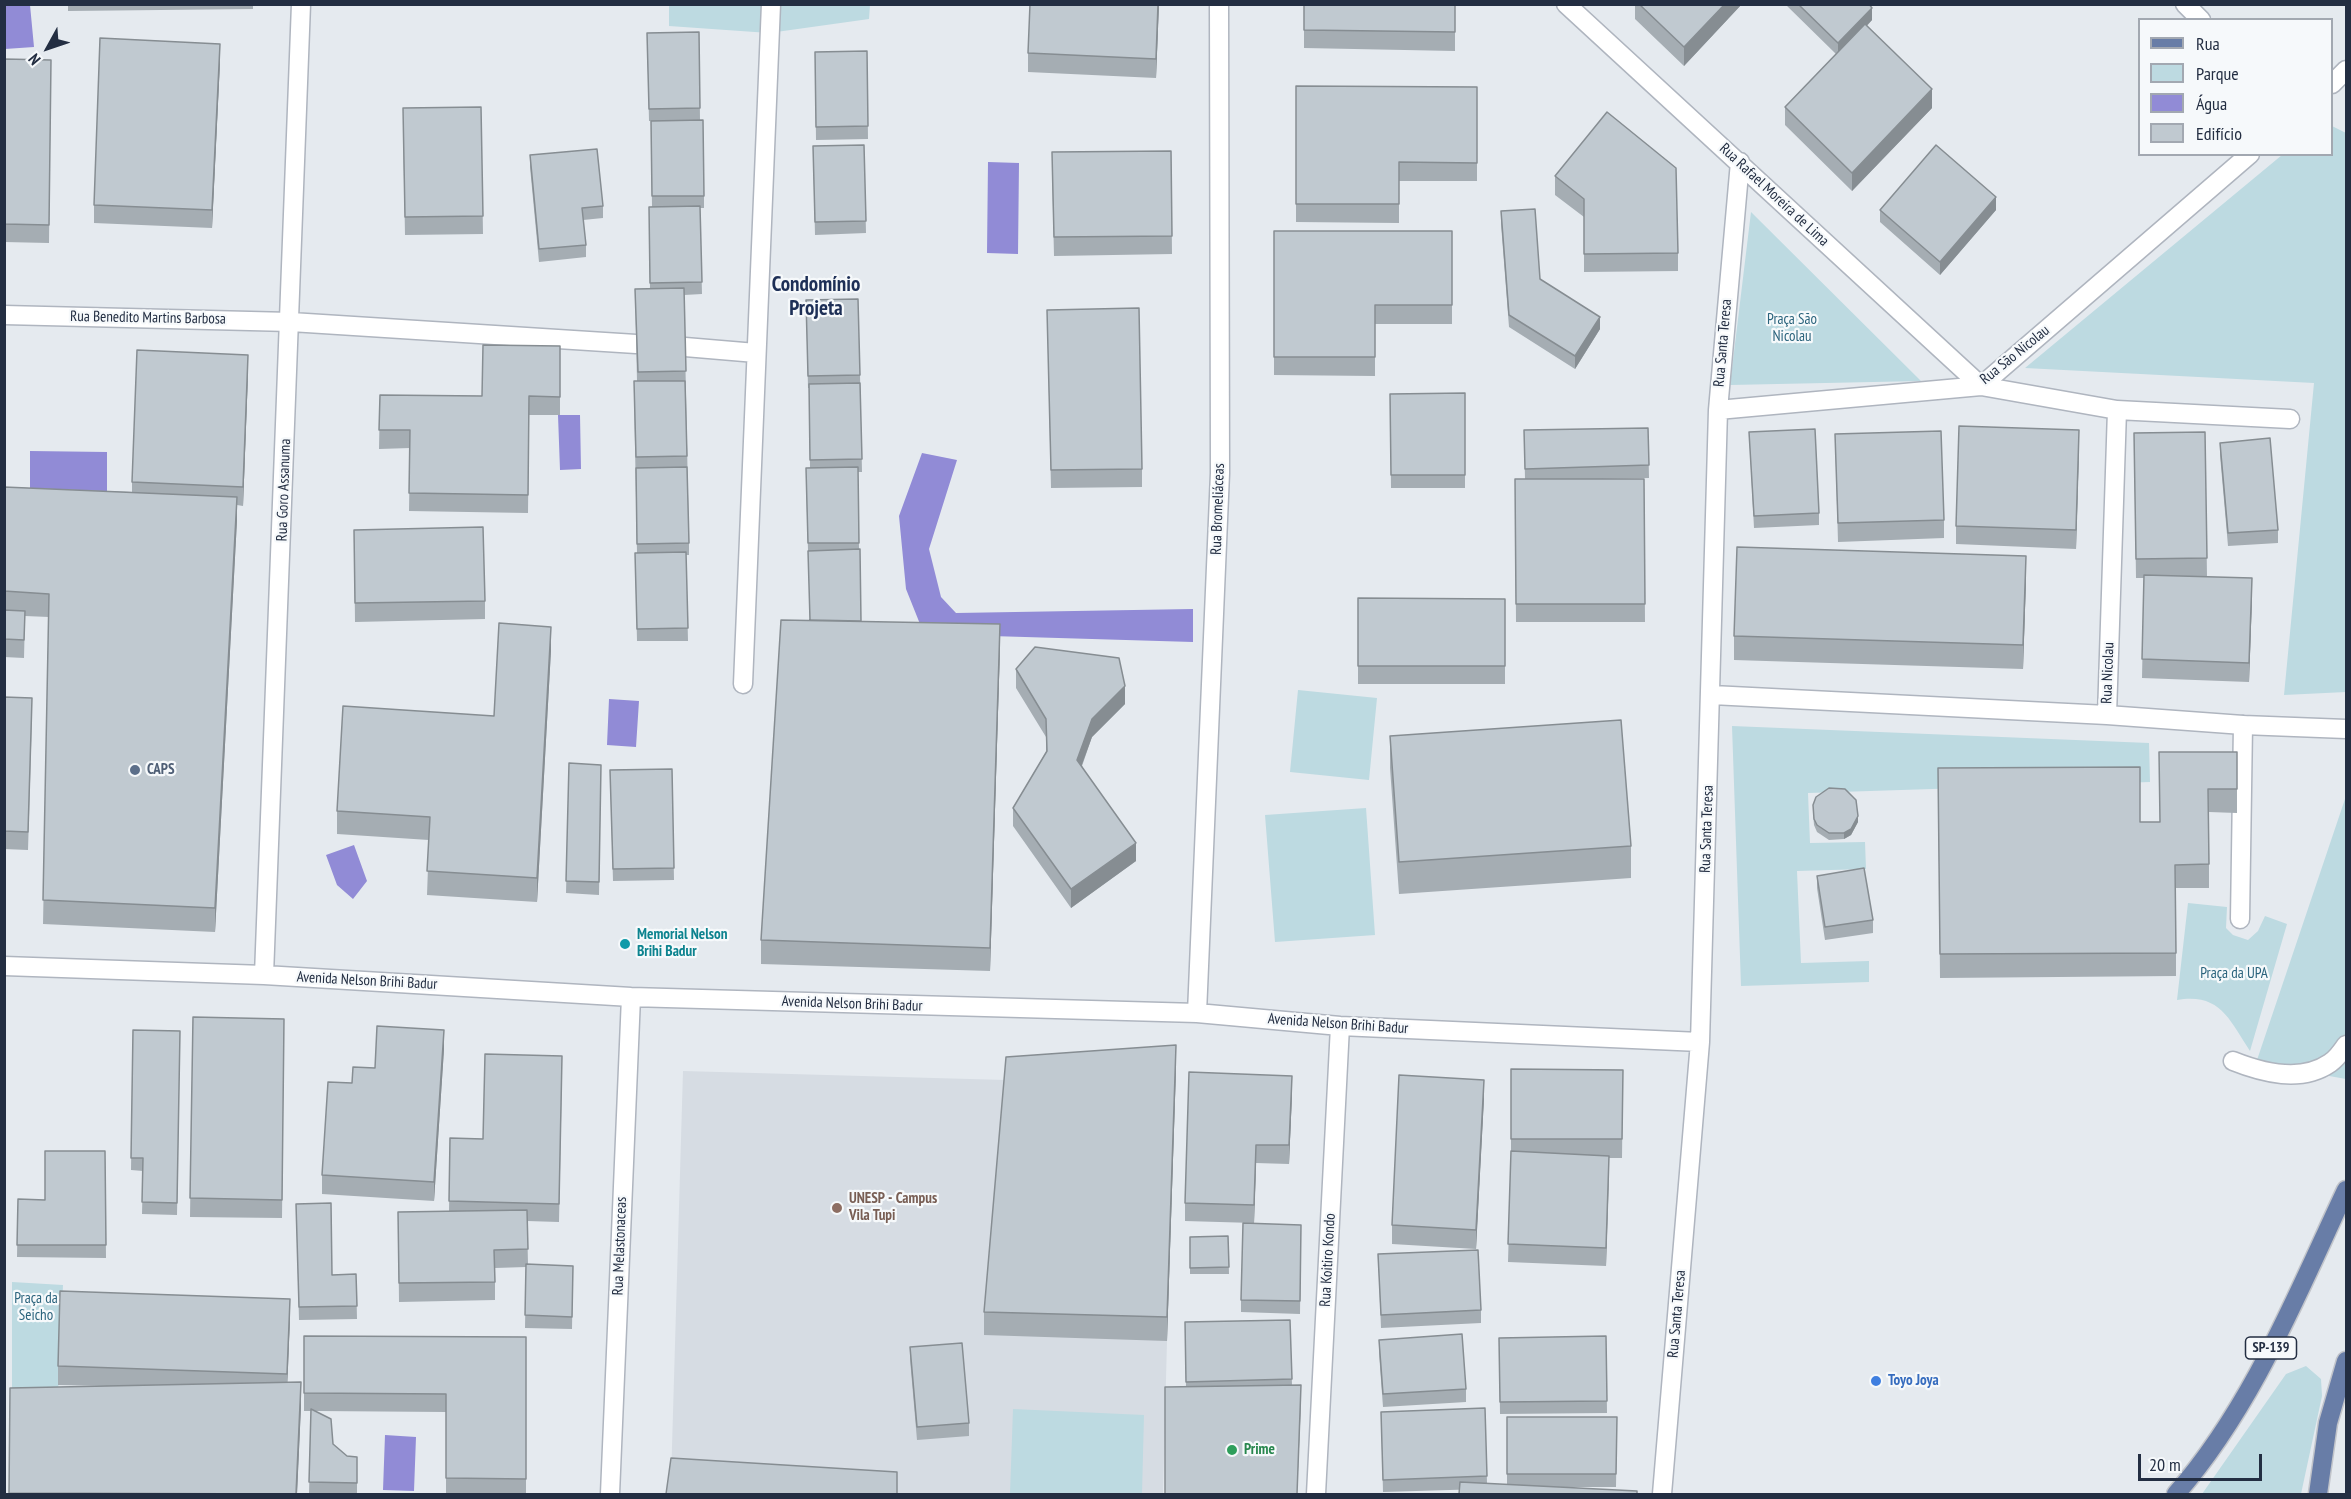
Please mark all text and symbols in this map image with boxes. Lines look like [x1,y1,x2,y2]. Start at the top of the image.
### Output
north arrow [18,18,78,78]
legend [2138,18,2333,156]
text: Rua [2196,32,2220,55]
text: N [24,50,45,69]
text: Parque [2196,62,2239,85]
text: Água [2196,92,2227,115]
text: Edifício [2196,122,2242,145]
street label: Rua Rafael Moreira de Lima [1716,140,1832,250]
district label: Condomínio Projeta [772,272,860,322]
street label: Rua Santa Teresa [1710,298,1736,388]
street label: Rua Benedito Martins Barbosa [70,308,226,328]
park label: Praça São Nicolau [1767,311,1817,346]
street label: Rua São Nicolau [1977,322,2053,388]
street label: Rua Goro Assanuma [273,438,295,542]
street label: Rua Bromeliáceas [1207,463,1229,555]
street label: Rua Nicolau [2098,642,2118,704]
place label: CAPS [147,761,175,779]
marker: CAPS [128,763,142,777]
street label: Rua Santa Teresa [1696,785,1718,873]
place label: Memorial Nelson Brihi Badur [637,926,728,961]
marker: Memorial Nelson Brihi Badur [618,937,632,951]
park label: Praça da UPA [2200,965,2268,983]
street label: Avenida Nelson Brihi Badur [296,968,438,994]
street label: Avenida Nelson Brihi Badur [781,993,923,1015]
street label: Avenida Nelson Brihi Badur [1267,1010,1409,1038]
place label: UNESP - Campus Vila Tupi [849,1190,937,1225]
street label: Rua Melastonaceas [609,1196,631,1296]
marker: UNESP - Campus Vila Tupi [830,1201,844,1215]
street label: Rua Koitiro Kondo [1317,1213,1339,1307]
street label: Rua Santa Teresa [1664,1269,1690,1359]
park label: Praça da Seicho [14,1290,58,1325]
road number: SP-139 [2246,1337,2296,1359]
place label: Toyo Joya [1888,1372,1939,1390]
marker: Toyo Joya [1869,1374,1883,1388]
place label: Prime [1244,1441,1275,1459]
scale bar [2141,1442,2266,1480]
marker: Prime [1225,1443,1239,1457]
text: 20 m [2149,1453,2181,1476]

